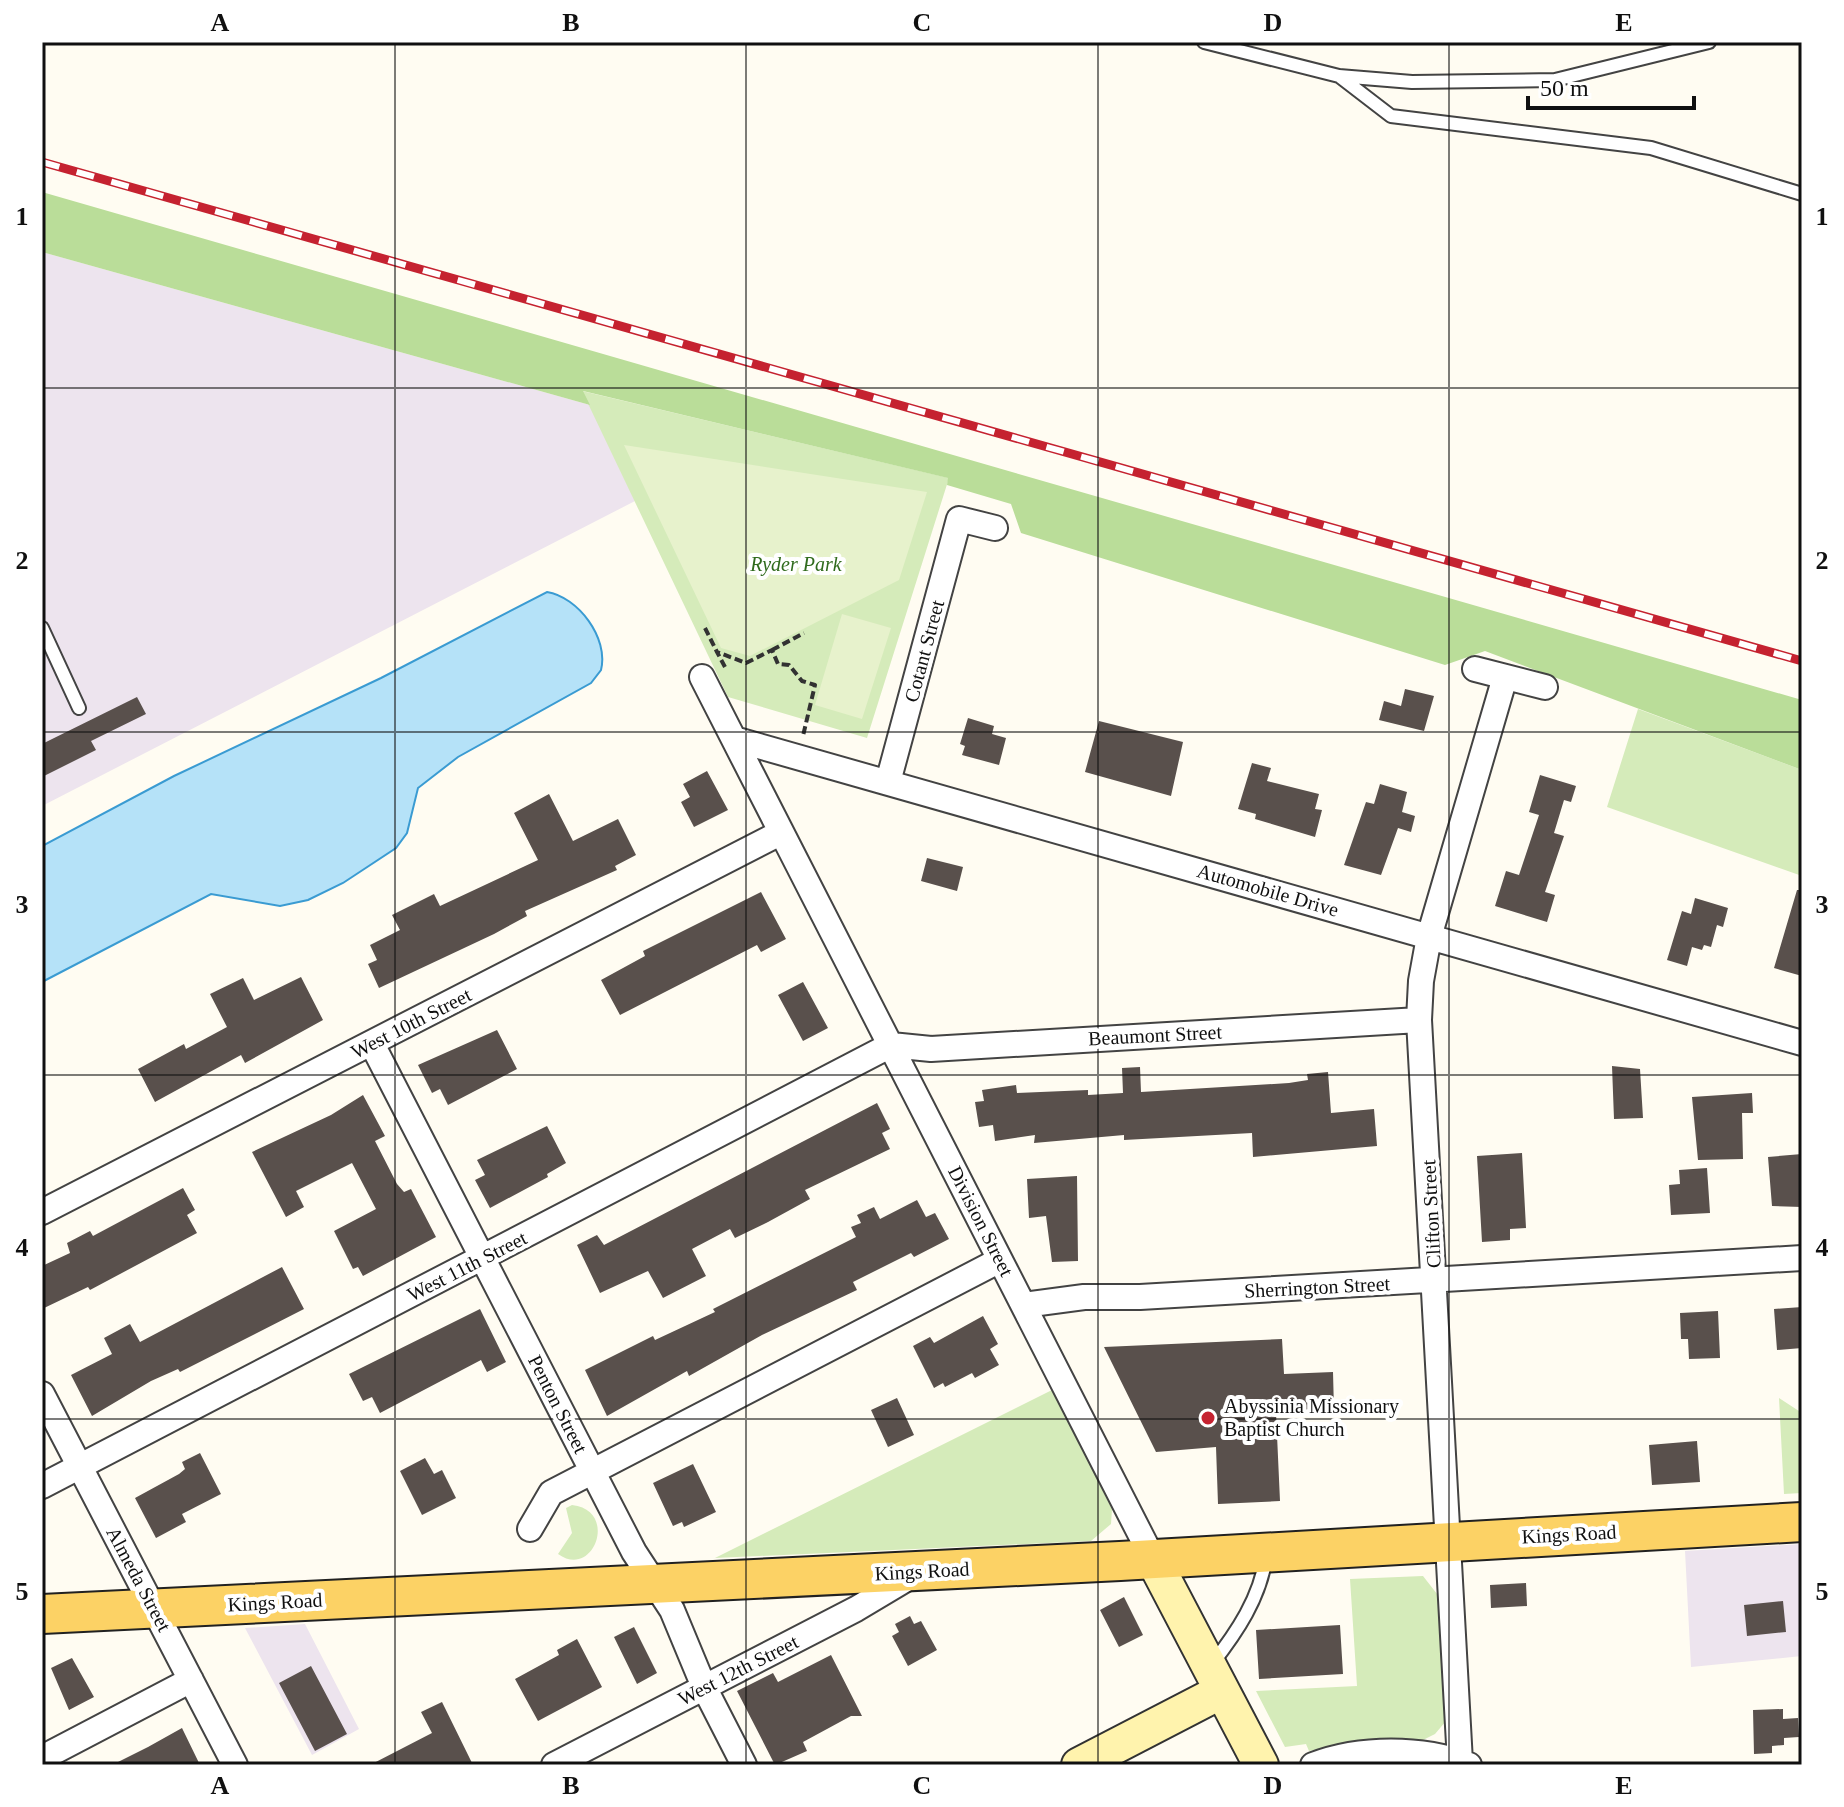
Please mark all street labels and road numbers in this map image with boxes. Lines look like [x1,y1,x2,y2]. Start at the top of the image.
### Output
street label: Cotant Street [900,597,948,705]
street label: Automobile Drive [1195,859,1341,921]
street label: West 10th Street [347,983,475,1063]
street label: Beaumont Street [1088,1020,1223,1049]
street label: Clifton Street [1417,1159,1445,1269]
street label: Division Street [944,1162,1018,1280]
street label: West 11th Street [404,1226,531,1306]
street label: Sherrington Street [1243,1272,1391,1303]
street label: Penton Street [524,1351,592,1457]
street label: Kings Road [1521,1521,1617,1548]
street label: Almeda Street [102,1523,176,1635]
street label: Kings Road [874,1558,970,1585]
street label: Kings Road [227,1589,323,1616]
street label: West 12th Street [674,1630,802,1710]

